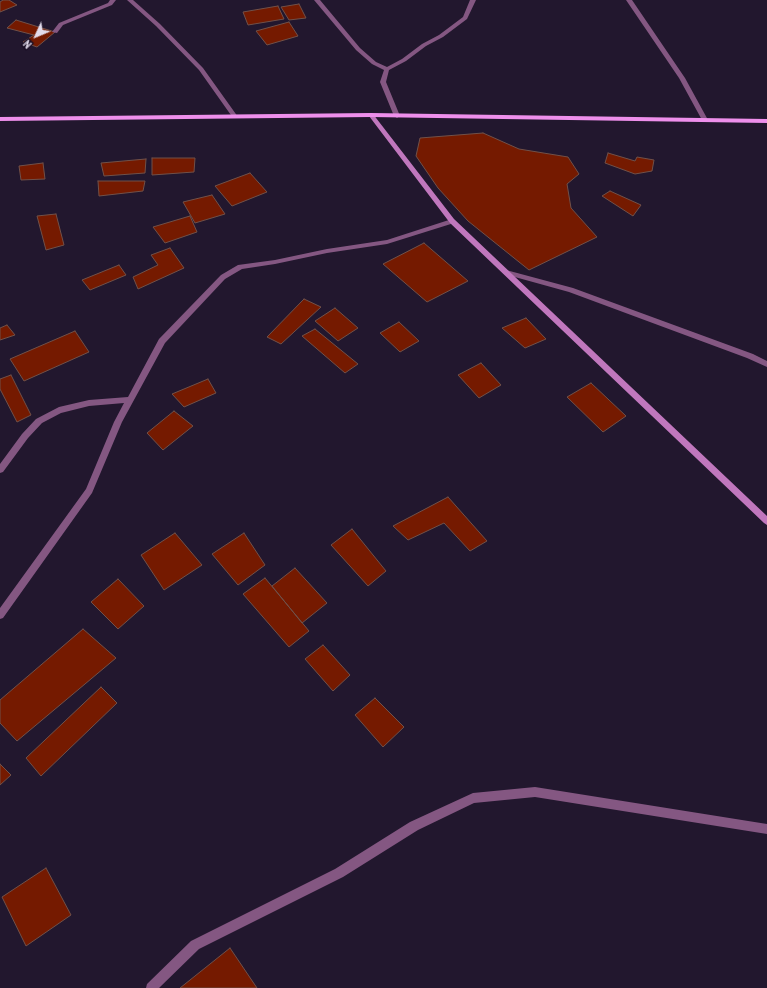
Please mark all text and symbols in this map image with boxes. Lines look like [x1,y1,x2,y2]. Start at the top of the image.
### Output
north arrow [16,16,56,56]
text: N [20,37,35,52]

